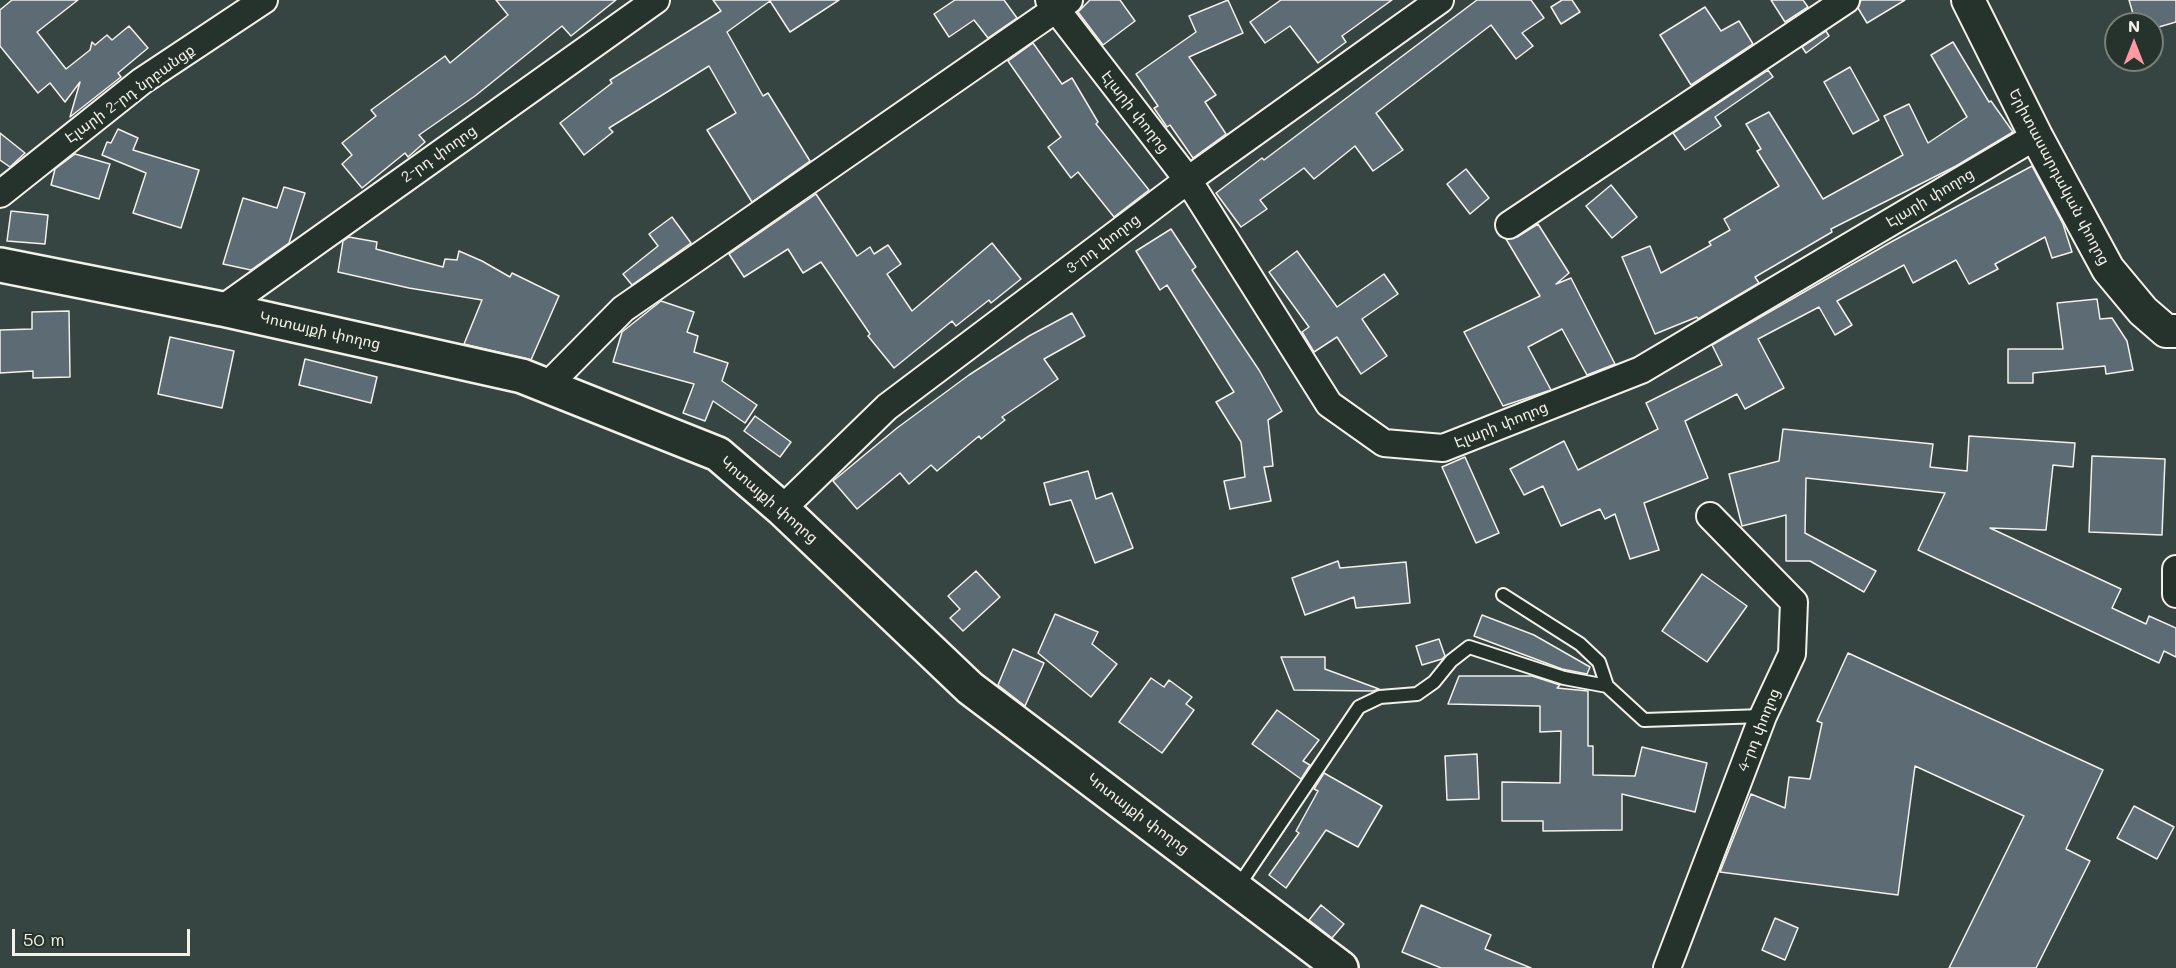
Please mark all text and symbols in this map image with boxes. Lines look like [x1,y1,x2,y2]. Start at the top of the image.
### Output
north arrow [2104,12,2164,72]
text: N [2128,15,2140,36]
street label: Էլարի 2-րդ նրբանցք [62,41,198,147]
street label: Էլարի փողոց [1097,67,1173,157]
street label: Երիտասարդական փողոց [2005,86,2113,268]
street label: 2-րդ փողոց [398,122,480,186]
street label: Էլարի փողոց [1883,165,1977,231]
street label: 3-րդ փողոց [1062,210,1144,278]
street label: Կոտայքի փողոց [258,308,382,354]
street label: Էլարի փողոց [1452,398,1550,452]
street label: Կոտայքի փողոց [716,453,822,547]
street label: 4-րդ փողոց [1734,686,1784,774]
street label: Կոտայքի փողոց [1083,770,1193,858]
scale bar [15,917,194,955]
text: 50 m [23,927,65,951]

